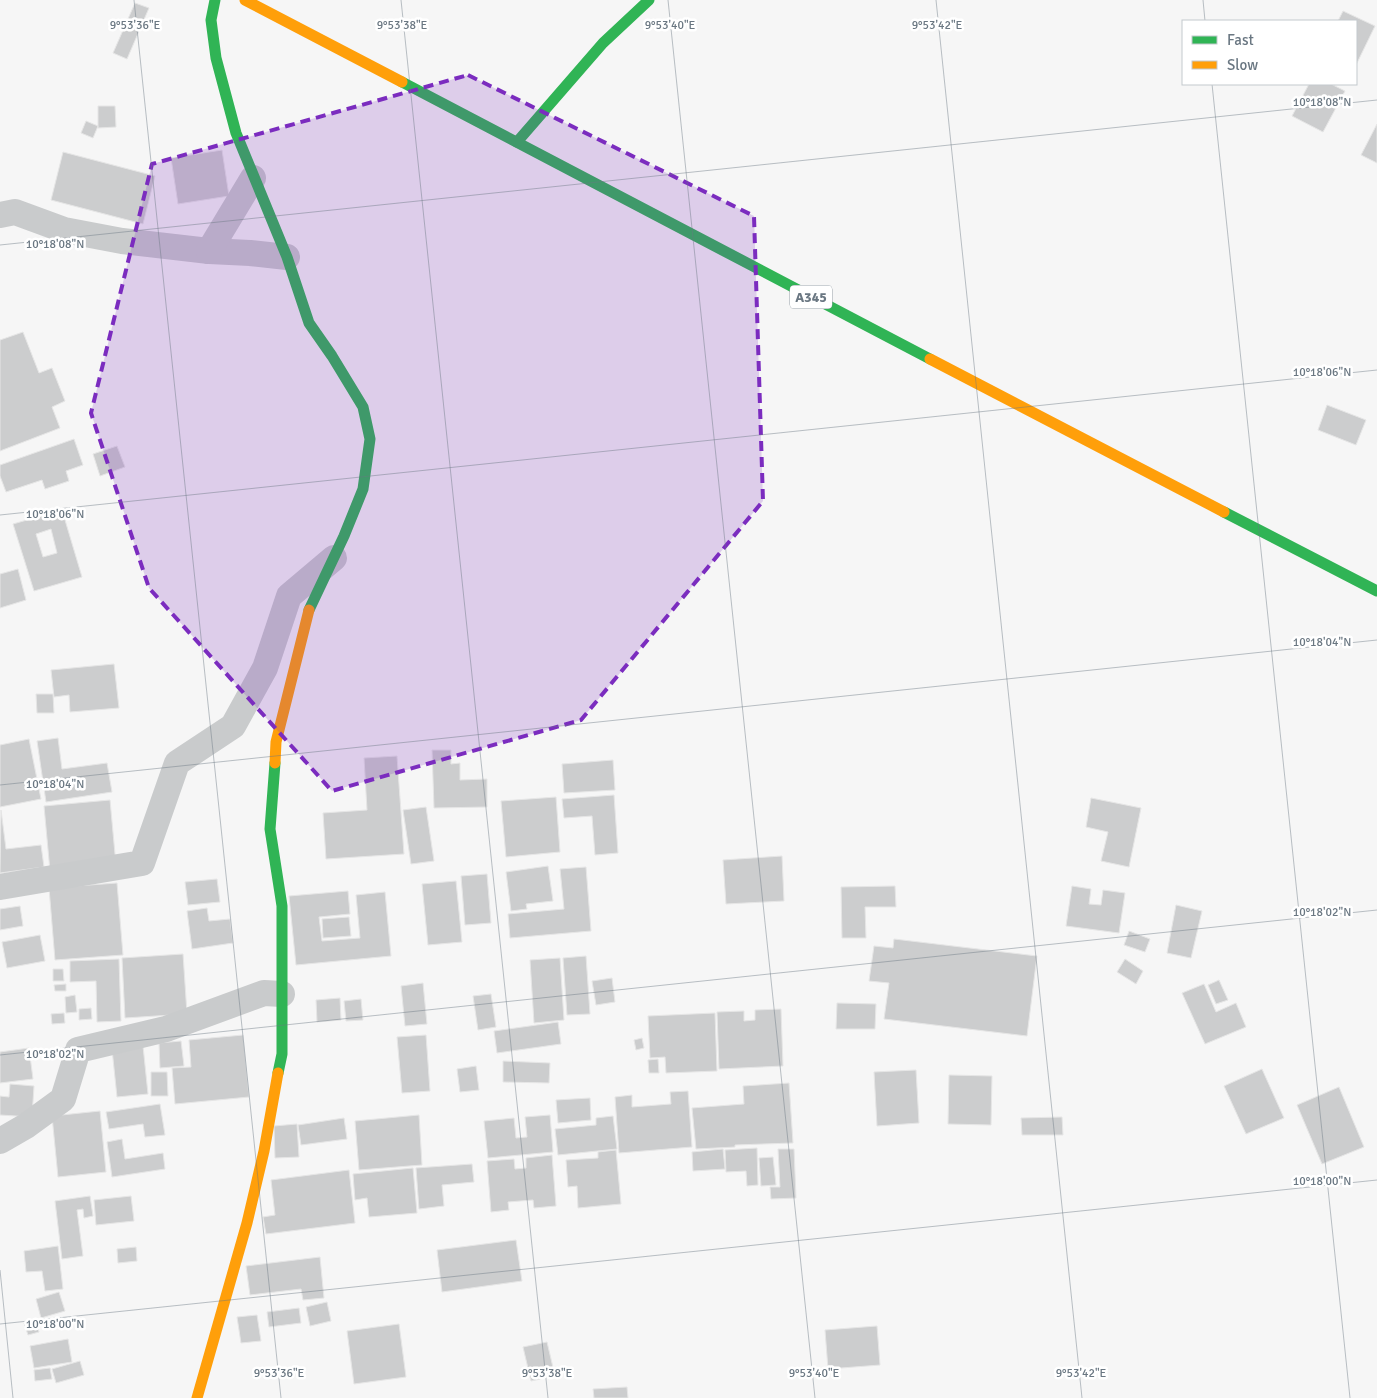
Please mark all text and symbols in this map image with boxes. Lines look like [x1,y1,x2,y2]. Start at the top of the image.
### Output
text: 9°53'36"E [110,18,161,33]
text: 9°53'38"E [377,18,428,33]
text: 9°53'40"E [645,18,696,33]
text: 9°53'42"E [912,18,963,33]
legend [1182,20,1357,85]
text: Fast [1227,31,1254,49]
text: Slow [1227,56,1258,74]
text: 10°18'08"N [1293,95,1351,110]
text: 10°18'08"N [26,237,84,252]
road number: A345 [790,286,832,308]
text: 10°18'06"N [1293,365,1351,380]
text: 10°18'06"N [26,507,84,522]
text: 10°18'04"N [1293,635,1351,650]
text: 10°18'04"N [26,777,84,792]
text: 10°18'02"N [1293,905,1351,920]
text: 10°18'02"N [26,1047,84,1062]
text: 10°18'00"N [1293,1174,1351,1189]
text: 10°18'00"N [26,1317,84,1332]
text: 9°53'36"E [254,1366,305,1381]
text: 9°53'38"E [522,1366,573,1381]
text: 9°53'40"E [789,1366,840,1381]
text: 9°53'42"E [1056,1366,1107,1381]

